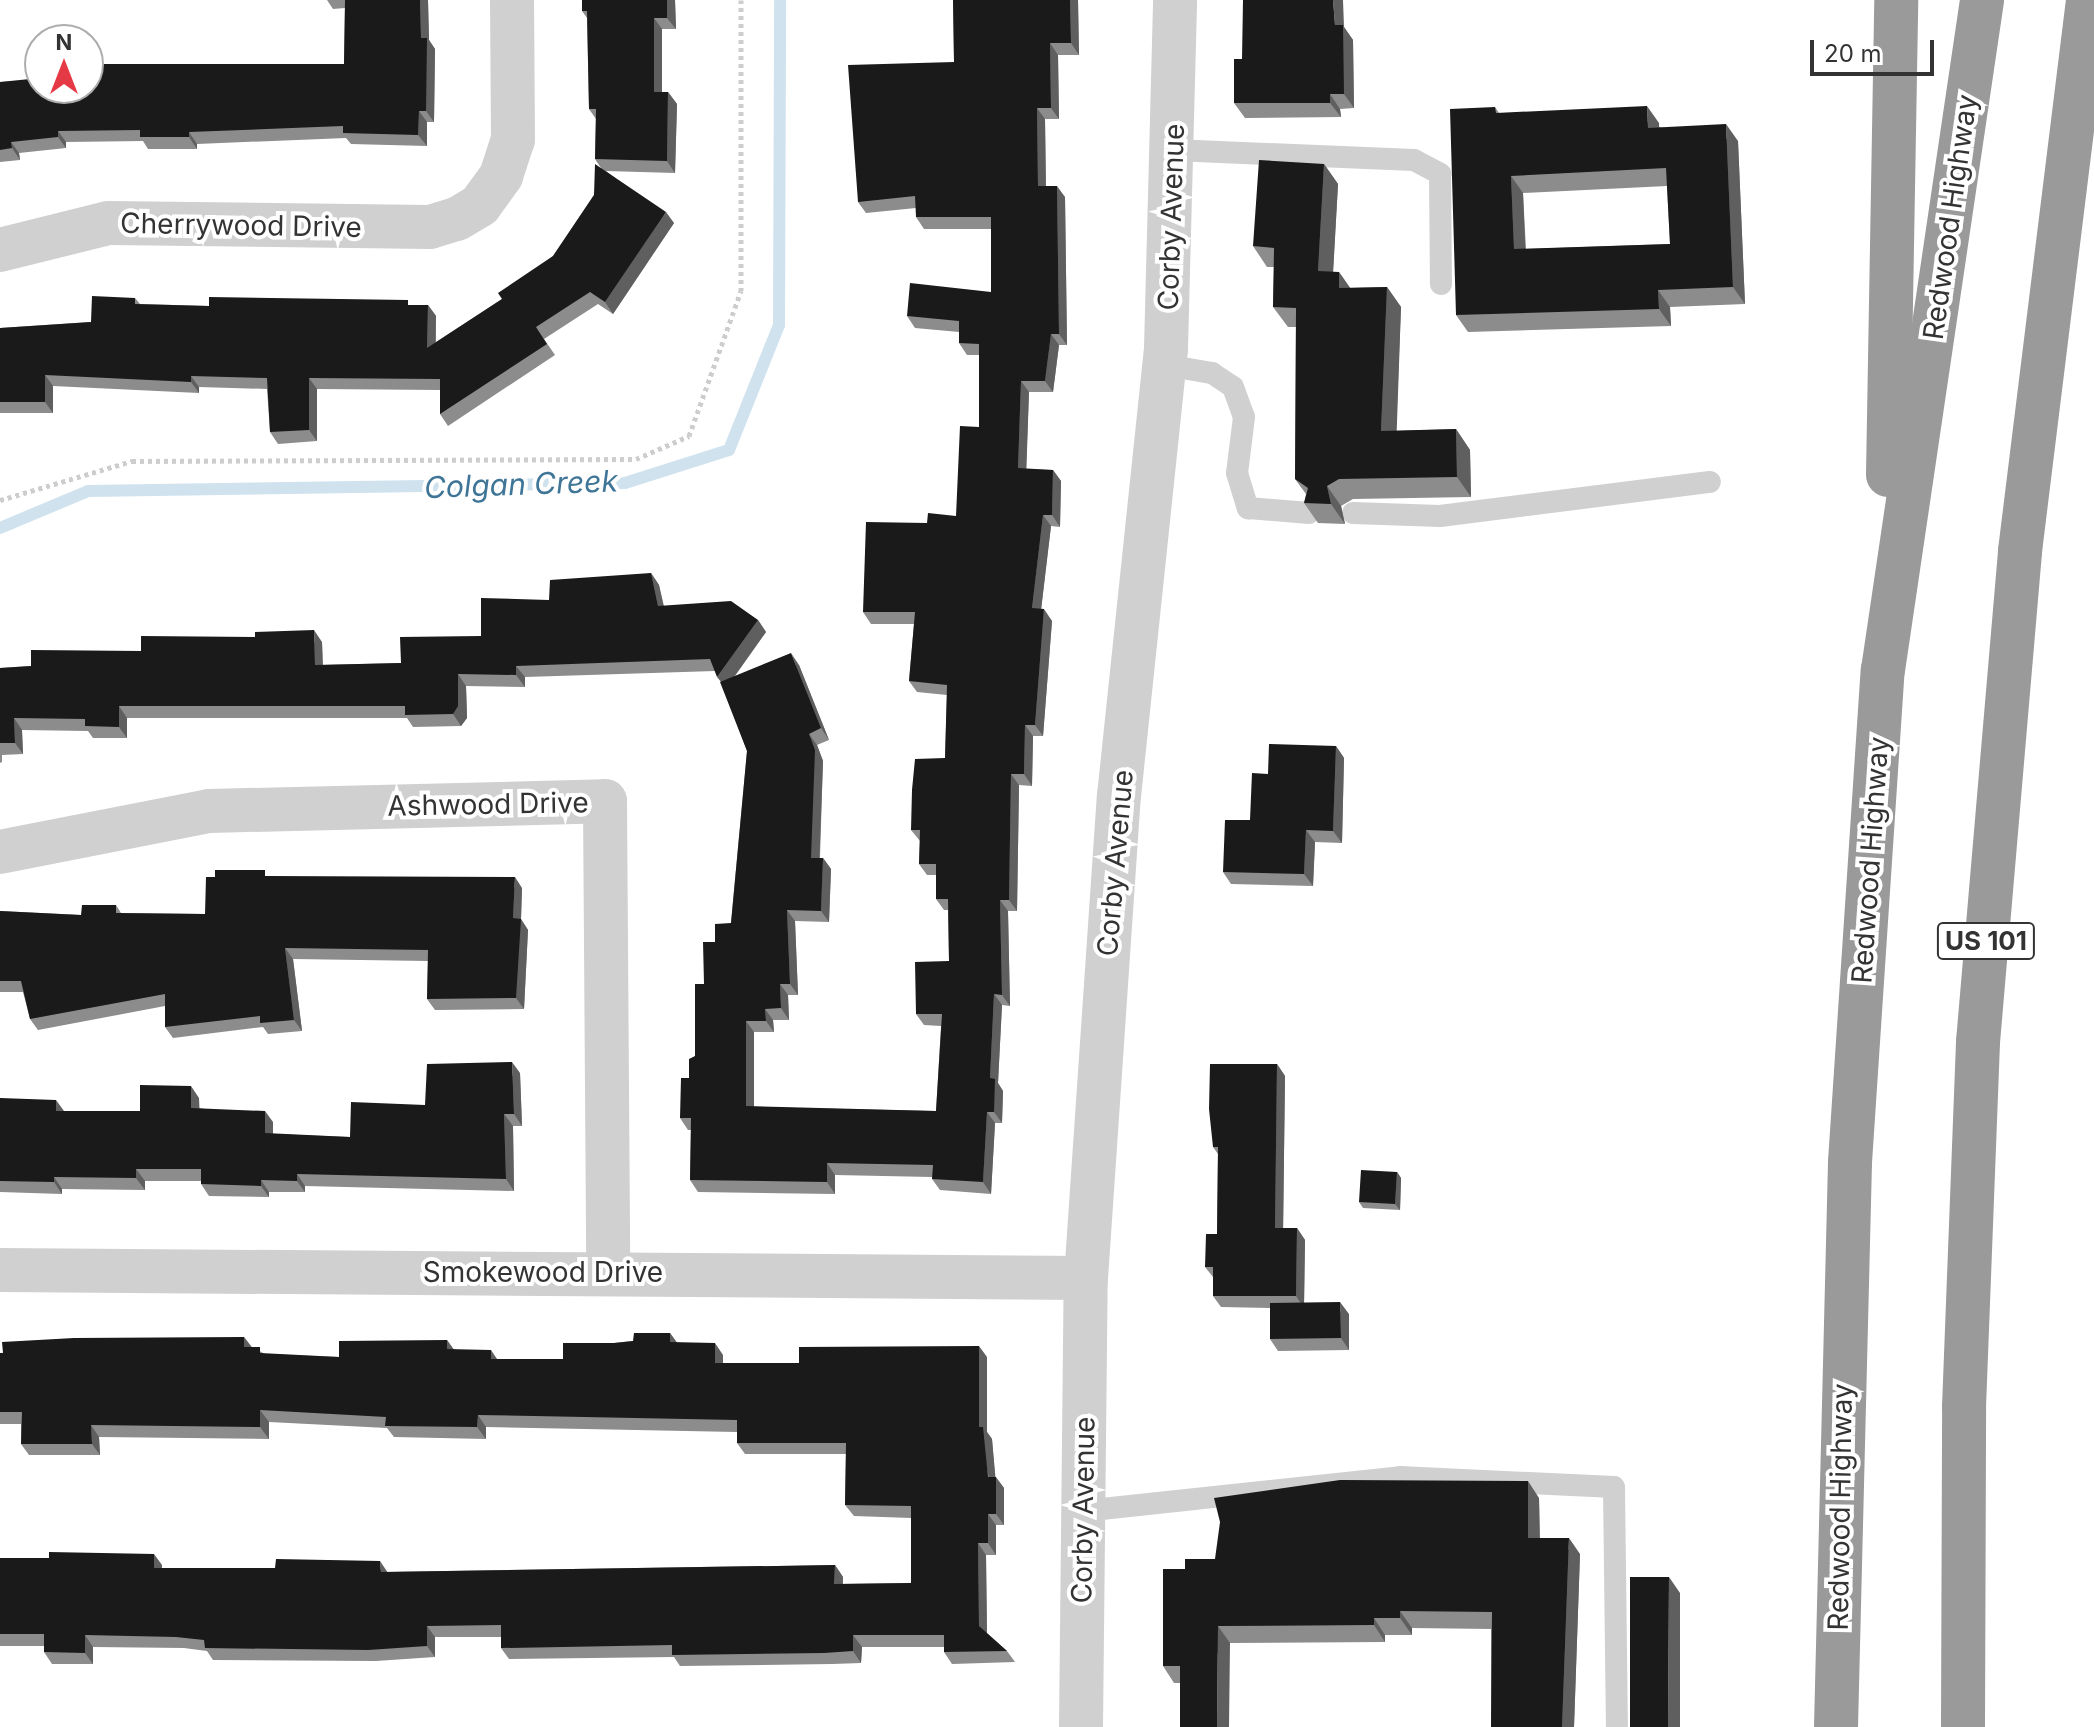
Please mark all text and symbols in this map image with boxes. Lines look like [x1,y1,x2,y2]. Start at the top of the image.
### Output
north arrow [24,24,104,104]
scale bar [1814,24,1938,74]
text: N [56,29,72,55]
text: 20 m [1824,39,1882,68]
street label: Redwood Highway [1916,92,1984,342]
street label: Corby Avenue [1151,123,1191,311]
street label: Cherrywood Drive [120,206,362,244]
water label: Colgan Creek [423,463,619,505]
street label: Redwood Highway [1845,735,1895,985]
street label: Corby Avenue [1090,768,1140,958]
street label: Ashwood Drive [387,785,589,823]
road number: US 101 [1936,919,2036,963]
street label: Smokewood Drive [423,1255,663,1289]
street label: Redwood Highway [1821,1383,1859,1631]
street label: Corby Avenue [1065,1416,1101,1604]

